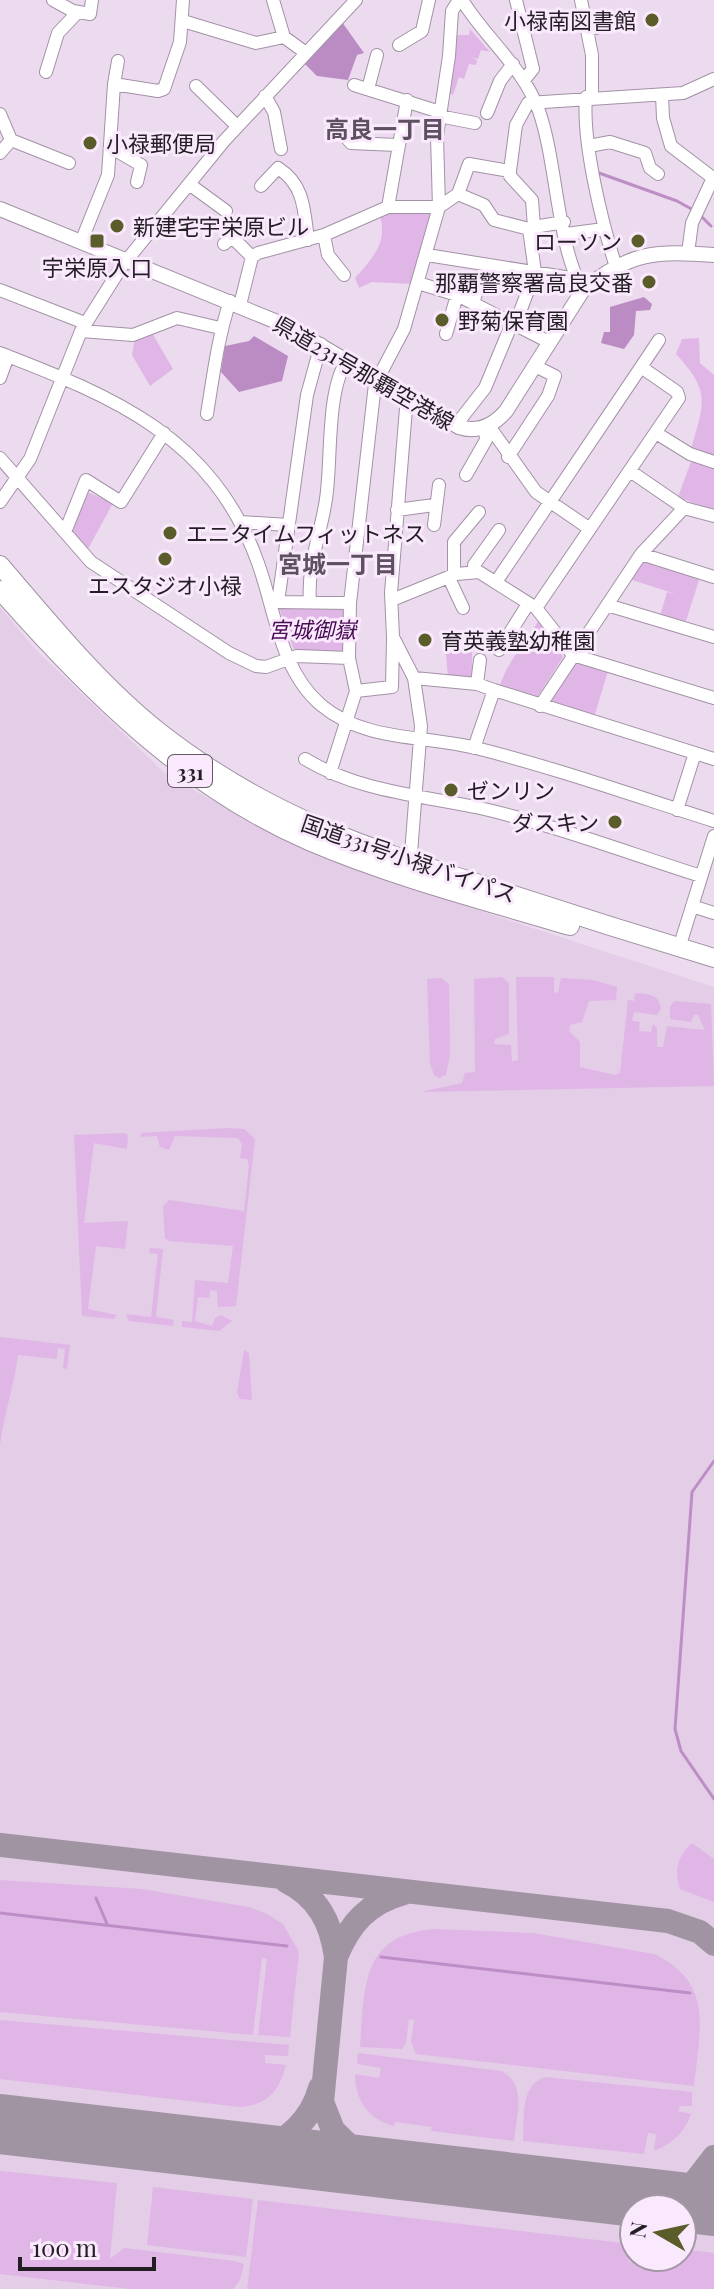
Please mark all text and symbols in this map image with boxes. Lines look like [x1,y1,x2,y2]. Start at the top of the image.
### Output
place label: 小禄南図書館 [504,5,636,35]
marker: 小禄南図書館 [643,11,661,29]
district label: 高良一丁目 [325,112,445,144]
place label: 小禄郵便局 [106,128,216,158]
marker: 小禄郵便局 [81,134,99,152]
place label: 新建宅宇栄原ビル [133,211,309,241]
marker: 新建宅宇栄原ビル [108,217,126,235]
place label: ローソン [534,226,622,256]
marker: 宇栄原入口 [88,232,106,250]
marker: ローソン [629,232,647,250]
place label: 宇栄原入口 [42,252,152,282]
place label: 那覇警察署高良交番 [435,267,633,297]
marker: 那覇警察署高良交番 [640,273,658,291]
place label: 野菊保育園 [458,305,568,335]
street label: 県道231号那覇空港線 [268,308,460,436]
marker: 野菊保育園 [433,311,451,329]
place label: エニタイムフィットネス [186,518,426,548]
marker: エニタイムフィットネス [161,524,179,542]
district label: 宮城一丁目 [278,547,398,579]
marker: エスタジオ小禄 [156,550,174,568]
place label: エスタジオ小禄 [88,570,242,600]
park label: 宮城御嶽 [268,614,359,644]
place label: 育英義塾幼稚園 [441,625,595,655]
marker: 育英義塾幼稚園 [416,631,434,649]
road number: 331 [168,755,212,787]
place label: ゼンリン [467,775,555,805]
marker: ゼンリン [442,781,460,799]
street label: 国道331号小禄バイパス [297,807,521,909]
place label: ダスキン [512,807,599,837]
marker: ダスキン [606,813,624,831]
north arrow [618,2193,698,2273]
text: N [621,2219,653,2240]
scale bar [20,2221,154,2271]
text: 100 m [32,2231,97,2263]

